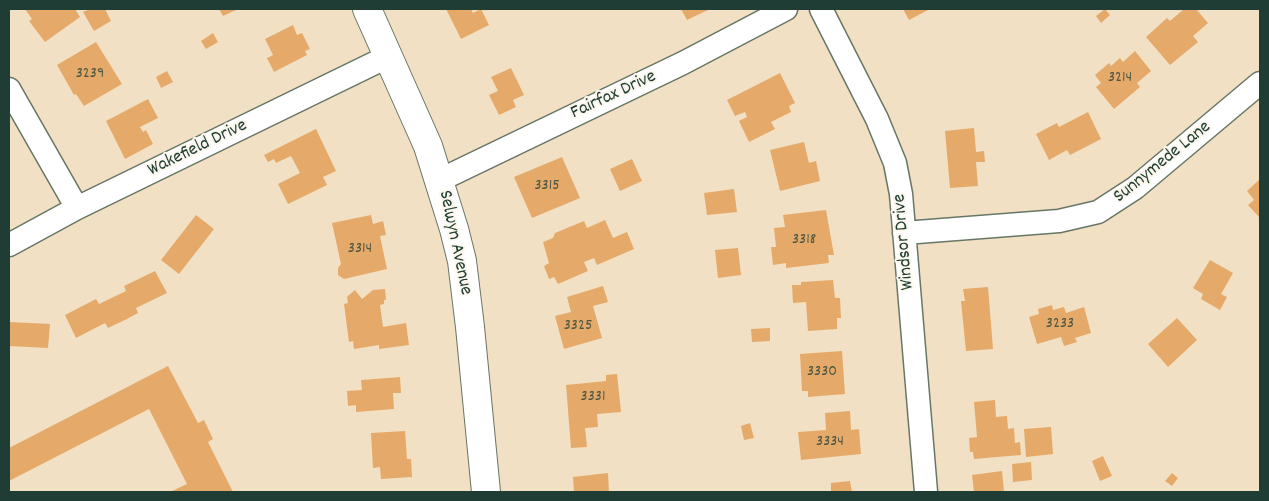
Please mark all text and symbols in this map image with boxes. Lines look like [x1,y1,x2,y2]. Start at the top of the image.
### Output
house number: 3239 [76,65,104,85]
street label: Fairfax Drive [568,66,660,126]
house number: 3214 [1108,69,1132,89]
street label: Wakefield Drive [145,115,251,183]
street label: Sunnymede Lane [1110,117,1216,209]
house number: 3315 [534,177,560,197]
street label: Selwyn Avenue [432,189,476,297]
street label: Windsor Drive [889,193,921,291]
house number: 3318 [792,231,816,251]
house number: 3314 [348,240,372,260]
house number: 3233 [1046,315,1074,335]
house number: 3325 [564,317,592,337]
house number: 3330 [807,363,837,383]
house number: 3331 [581,388,605,408]
house number: 3334 [816,433,844,453]

